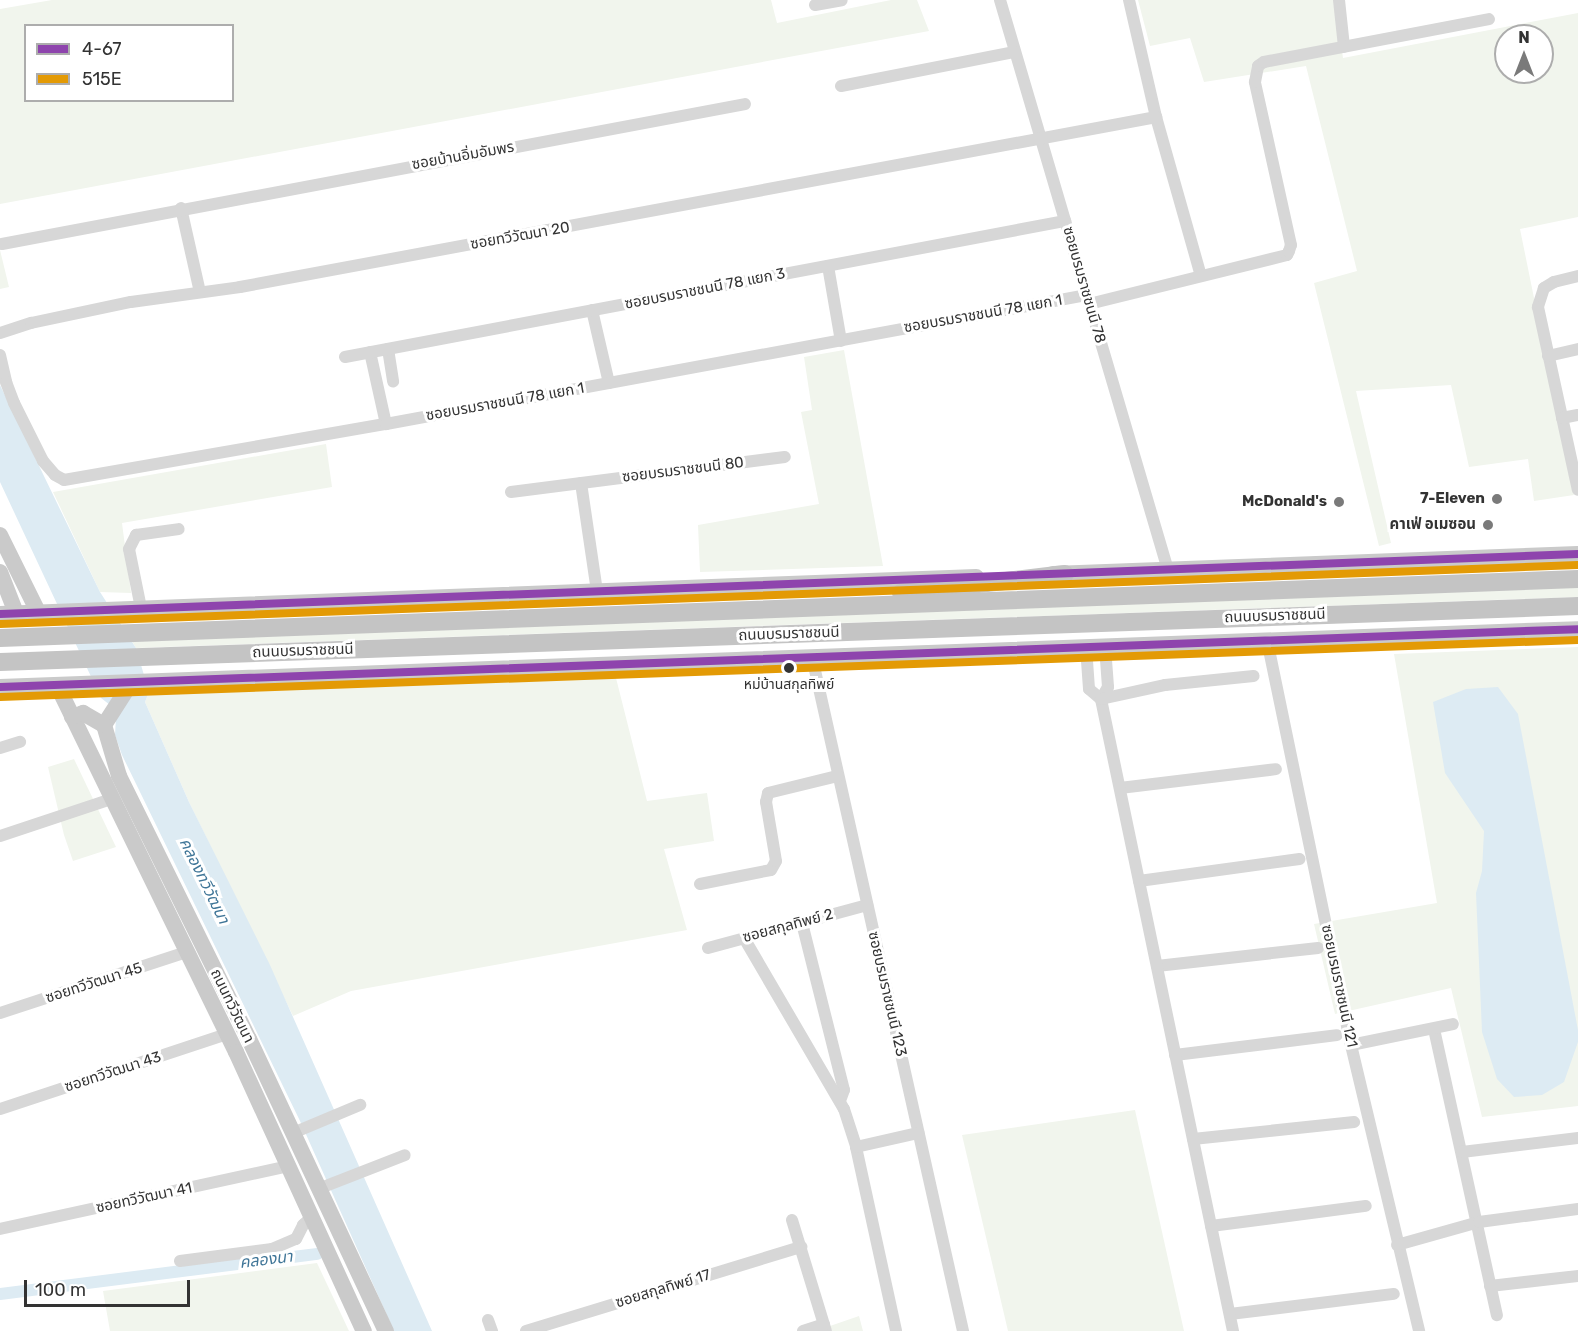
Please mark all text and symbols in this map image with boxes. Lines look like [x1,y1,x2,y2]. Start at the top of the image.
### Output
legend [24,24,234,102]
north arrow [1494,24,1554,84]
text: N [1518,28,1530,47]
text: 4-67 [82,38,121,60]
text: 515E [82,68,122,90]
street label: ซอยบ้านอิ่มอัมพร [410,138,516,174]
street label: ซอยทวีวัฒนา 20 [469,218,571,254]
street label: ซอยบรมราชชนนี 78 [1059,225,1109,345]
street label: ซอยบรมราชชนนี 78 แยก 3 [623,265,787,313]
street label: ซอยบรมราชชนนี 78 แยก 1 [902,291,1064,337]
street label: ซอยบรมราชชนนี 78 แยก 1 [424,379,586,425]
street label: ซอยบรมราชชนนี 80 [621,454,745,486]
place label: 7-Eleven [1420,490,1485,508]
marker: 7-Eleven [1490,492,1504,506]
place label: McDonald's [1242,493,1327,511]
marker: McDonald's [1332,495,1346,509]
place label: คาเฟ่ อเมซอน [1390,516,1476,534]
marker: คาเฟ่ อเมซอน [1481,518,1495,532]
street label: ถนนบรมราชชนนี [1224,605,1326,627]
street label: ถนนบรมราชชนนี [738,623,840,645]
street label: ถนนบรมราชชนนี [252,640,354,662]
marker: หม่บ้านสกุลทิพย์ [783,662,795,674]
place label: หม่บ้านสกุลทิพย์ [744,677,834,693]
water label: คลองทวีวัฒนา [175,835,233,927]
street label: ซอยสกุลทิพย์ 2 [741,905,835,947]
street label: ซอยบรมราชชนนี 121 [1317,923,1361,1049]
street label: ซอยบรมราชชนนี 123 [864,930,910,1058]
street label: ซอยทวีวัฒนา 45 [43,959,145,1007]
street label: ถนนทวีวัฒนา [206,966,258,1046]
street label: ซอยทวีวัฒนา 43 [62,1048,164,1096]
street label: ซอยทวีวัฒนา 41 [94,1179,194,1217]
water label: คลองนา [239,1247,293,1273]
street label: ซอยสกุลทิพย์ 17 [613,1266,713,1312]
scale bar [27,1268,194,1306]
text: 100 m [35,1279,86,1301]

